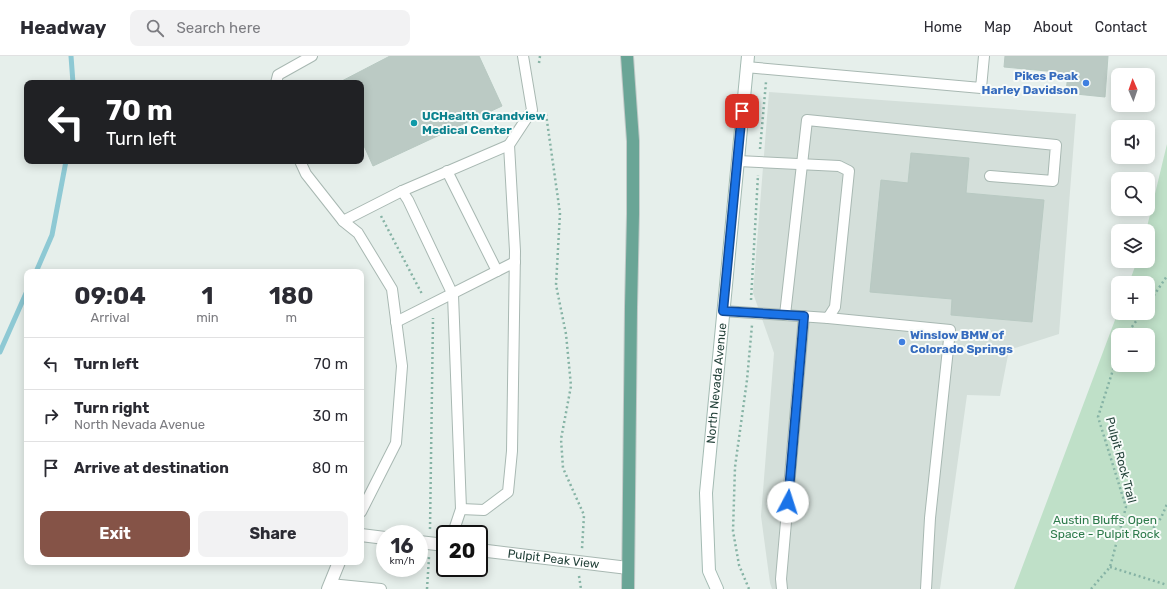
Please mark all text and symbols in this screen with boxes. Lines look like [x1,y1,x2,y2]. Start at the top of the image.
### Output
search box [130,10,410,46]
text: Headway [20,16,106,39]
icon: search [144,17,166,39]
text: Search here [176,19,261,37]
text: Home [924,19,962,36]
text: Map [984,19,1011,36]
text: About [1033,19,1073,36]
text: Contact [1095,19,1147,36]
north arrow [1111,68,1155,112]
map controls [1111,68,1155,372]
place label: Pikes Peak Harley Davidson [982,69,1078,97]
marker: Pikes Peak Harley Davidson [1081,78,1091,88]
text: 70 m [106,94,173,127]
pin [725,94,759,128]
icon: left [40,96,92,148]
icon: arrive [731,100,753,122]
place label: UCHealth Grandview Medical Center [422,109,546,137]
marker: UCHealth Grandview Medical Center [409,118,419,128]
button: sound [1111,120,1155,164]
text: Turn left [106,128,176,150]
button: search [1111,172,1155,216]
button: layers [1111,224,1155,268]
button: + [1111,276,1155,320]
text: 09:04 [74,282,146,310]
text: 1 [201,282,213,310]
text: 180 [269,282,314,310]
text: Arrival [91,310,130,325]
text: min [196,310,219,325]
text: m [286,310,297,325]
street label: North Nevada Avenue [704,322,729,444]
place label: Winslow BMW of Colorado Springs [910,328,1013,356]
button: − [1111,328,1155,372]
marker: Winslow BMW of Colorado Springs [897,337,907,347]
icon: left [40,353,62,375]
text: Turn left [74,355,139,373]
text: 70 m [314,355,348,373]
text: Turn right [74,399,149,417]
icon: right [40,405,62,427]
text: 30 m [312,407,348,425]
street label: Pulpit Rock Trail [1103,415,1139,505]
text: North Nevada Avenue [74,417,205,432]
icon: arrive [40,457,62,479]
text: Arrive at destination [74,459,229,477]
text: 80 m [312,459,348,477]
position arrow [767,481,809,523]
button: Exit [40,511,190,557]
button: Share [198,511,348,557]
park label: Austin Bluffs Open Space - Pulpit Rock [1050,513,1160,541]
speed limit sign: 20 [436,525,488,577]
text: 16 [391,534,413,558]
street label: Pulpit Peak View [507,547,600,572]
text: km/h [390,555,414,567]

